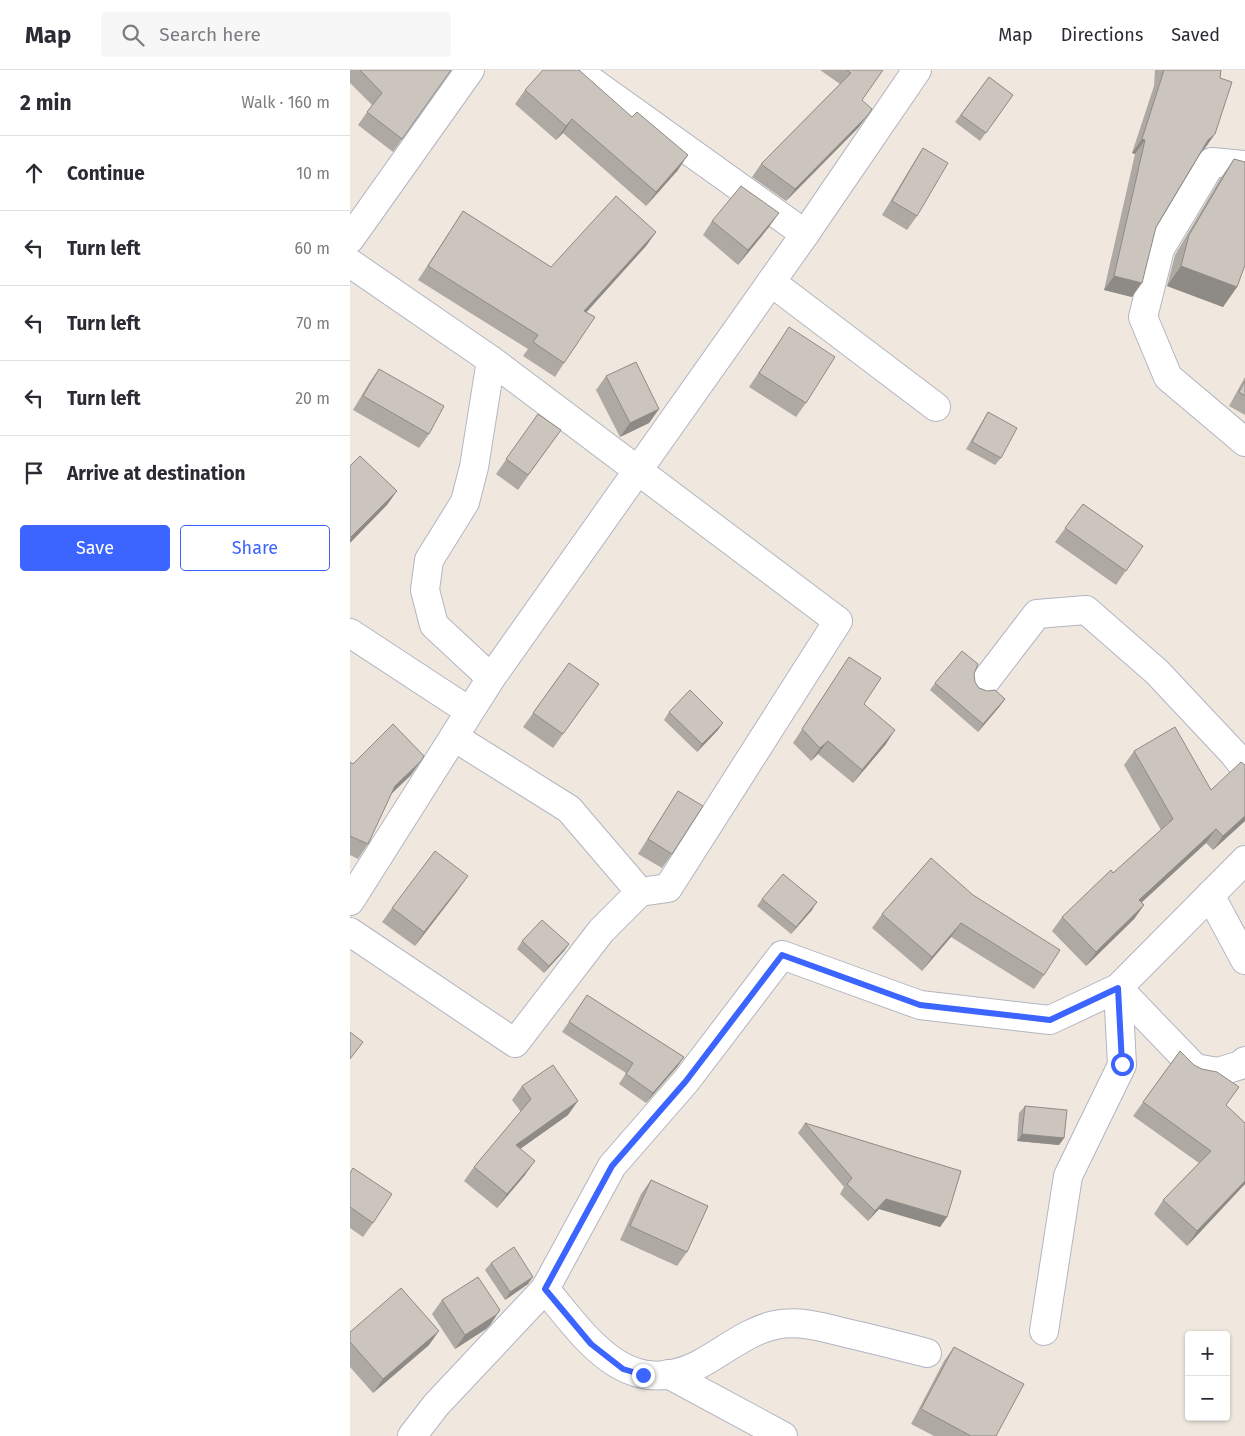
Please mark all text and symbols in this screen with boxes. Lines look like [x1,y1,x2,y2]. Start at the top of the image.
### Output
search box [101,12,451,57]
text: Map [25,21,71,49]
icon: search [119,21,147,49]
text: Search here [159,23,261,46]
text: Map [998,24,1033,46]
text: Directions [1061,24,1143,46]
text: Saved [1171,24,1220,46]
text: 2 min [20,90,72,116]
text: Walk · 160 m [241,93,330,112]
icon: ahead [20,159,48,187]
text: Continue [67,162,145,185]
text: 10 m [296,164,330,183]
icon: left [20,234,48,262]
text: Turn left [67,237,141,260]
text: 60 m [295,239,330,258]
icon: left [20,309,48,337]
text: Turn left [67,312,141,335]
text: 70 m [296,314,330,333]
icon: left [20,384,48,412]
text: Turn left [67,387,141,410]
text: 20 m [295,389,330,408]
icon: arrive [20,459,48,487]
text: Arrive at destination [67,462,246,485]
button: Save [20,525,170,571]
button: Share [180,525,330,571]
route start [1111,1053,1134,1076]
map controls [1185,1331,1230,1421]
button: + [1185,1331,1230,1376]
route end [632,1364,655,1387]
button: − [1185,1376,1230,1421]

